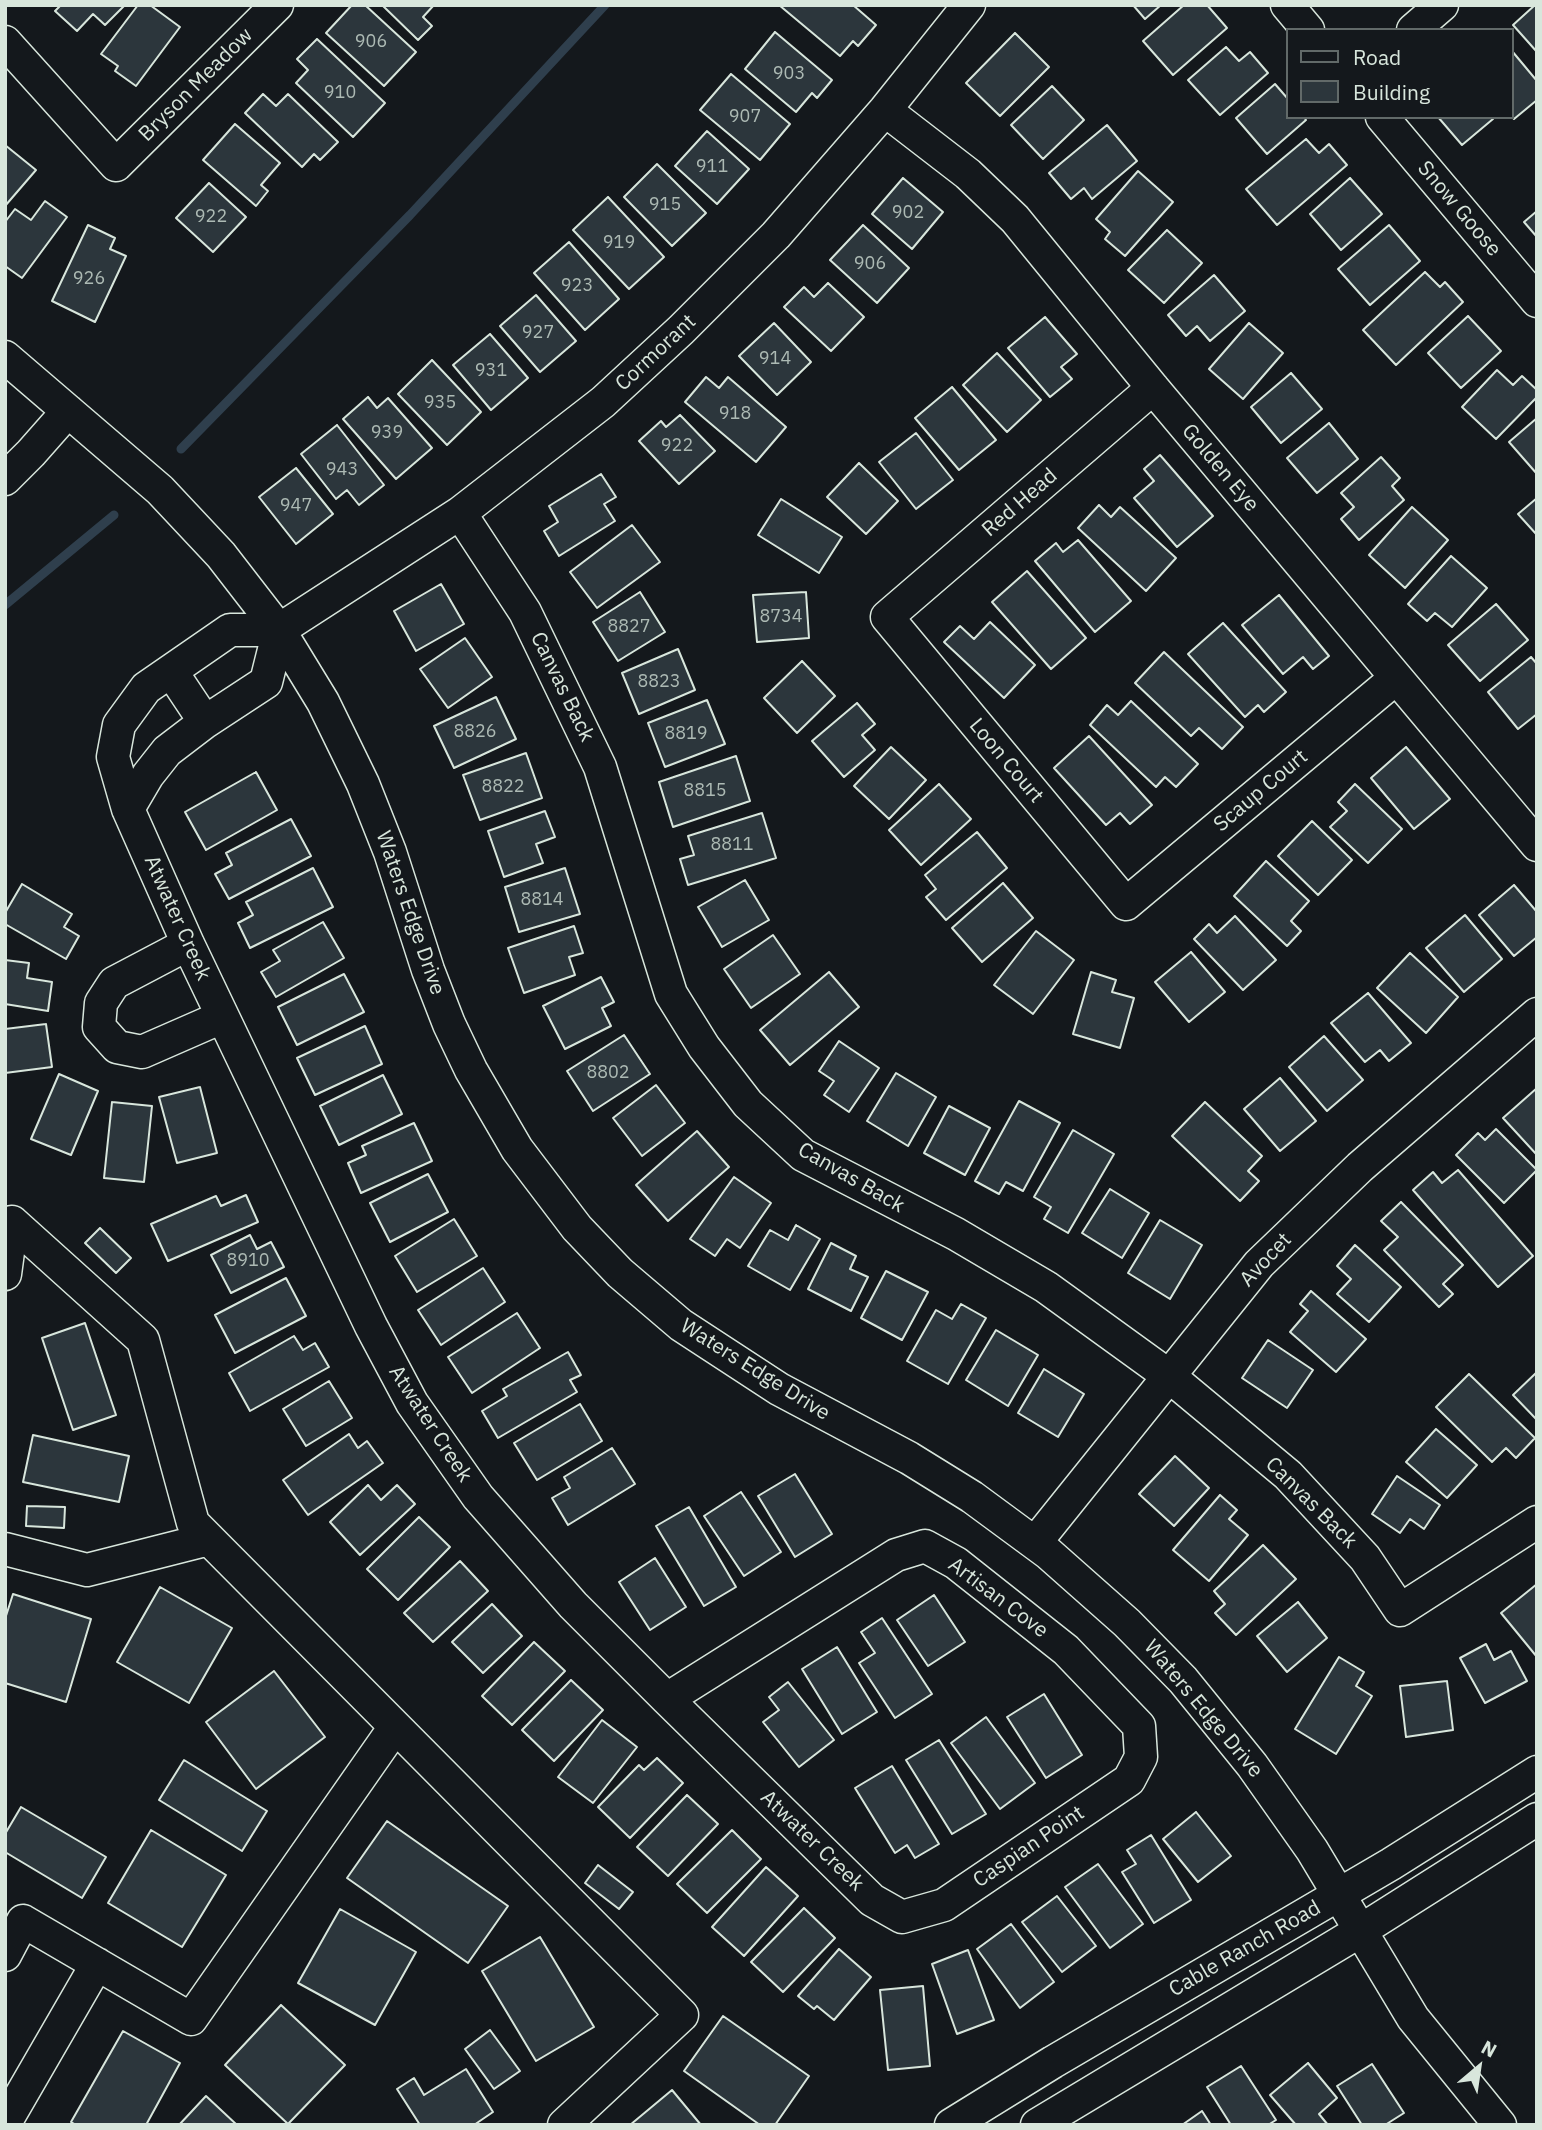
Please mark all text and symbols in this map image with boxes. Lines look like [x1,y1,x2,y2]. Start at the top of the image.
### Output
street label: Bryson Meadow [134,23,258,147]
legend [1286,28,1514,119]
house number: 906 [355,31,387,53]
text: Road [1353,43,1401,71]
house number: 903 [773,63,805,85]
text: Building [1353,78,1430,106]
house number: 910 [324,82,356,104]
house number: 907 [729,106,761,128]
house number: 911 [696,156,728,178]
street label: Snow Goose [1412,156,1506,262]
house number: 915 [649,194,681,216]
house number: 902 [892,202,924,224]
house number: 922 [195,206,227,228]
house number: 919 [603,232,635,254]
house number: 906 [854,253,886,275]
house number: 926 [73,268,105,290]
house number: 923 [561,275,593,297]
street label: Cormorant [611,309,701,397]
house number: 927 [522,322,554,344]
house number: 914 [759,348,791,370]
house number: 931 [475,360,507,382]
house number: 935 [424,392,456,414]
house number: 918 [719,403,751,425]
street label: Golden Eye [1176,419,1264,517]
house number: 939 [371,422,403,444]
house number: 922 [661,435,693,457]
house number: 943 [326,459,358,481]
street label: Red Head [977,463,1063,543]
house number: 947 [280,495,312,517]
house number: 8734 [759,606,803,628]
house number: 8827 [607,616,651,638]
street label: Canvas Back [525,628,599,746]
house number: 8823 [637,671,681,693]
street label: Loon Court [963,714,1049,808]
house number: 8826 [453,721,497,743]
house number: 8819 [664,723,708,745]
street label: Scaup Court [1209,744,1313,838]
house number: 8822 [481,776,525,798]
house number: 8815 [683,780,727,802]
street label: Waters Edge Drive [370,828,450,998]
house number: 8811 [710,834,754,856]
street label: Atwater Creek [138,852,216,984]
house number: 8814 [520,889,564,911]
house number: 8802 [586,1062,630,1084]
street label: Canvas Back [793,1137,909,1219]
street label: Avocet [1235,1228,1297,1292]
house number: 8910 [226,1250,270,1272]
street label: Waters Edge Drive [675,1314,835,1426]
street label: Atwater Creek [383,1361,477,1487]
street label: Canvas Back [1260,1452,1362,1554]
street label: Artisan Cove [943,1552,1053,1644]
street label: Waters Edge Drive [1138,1635,1268,1783]
street label: Atwater Creek [755,1785,869,1897]
street label: Caspian Point [969,1801,1089,1893]
street label: Cable Ranch Road [1165,1895,1325,2003]
north arrow [1444,2032,1514,2102]
text: N [1477,2035,1501,2062]

